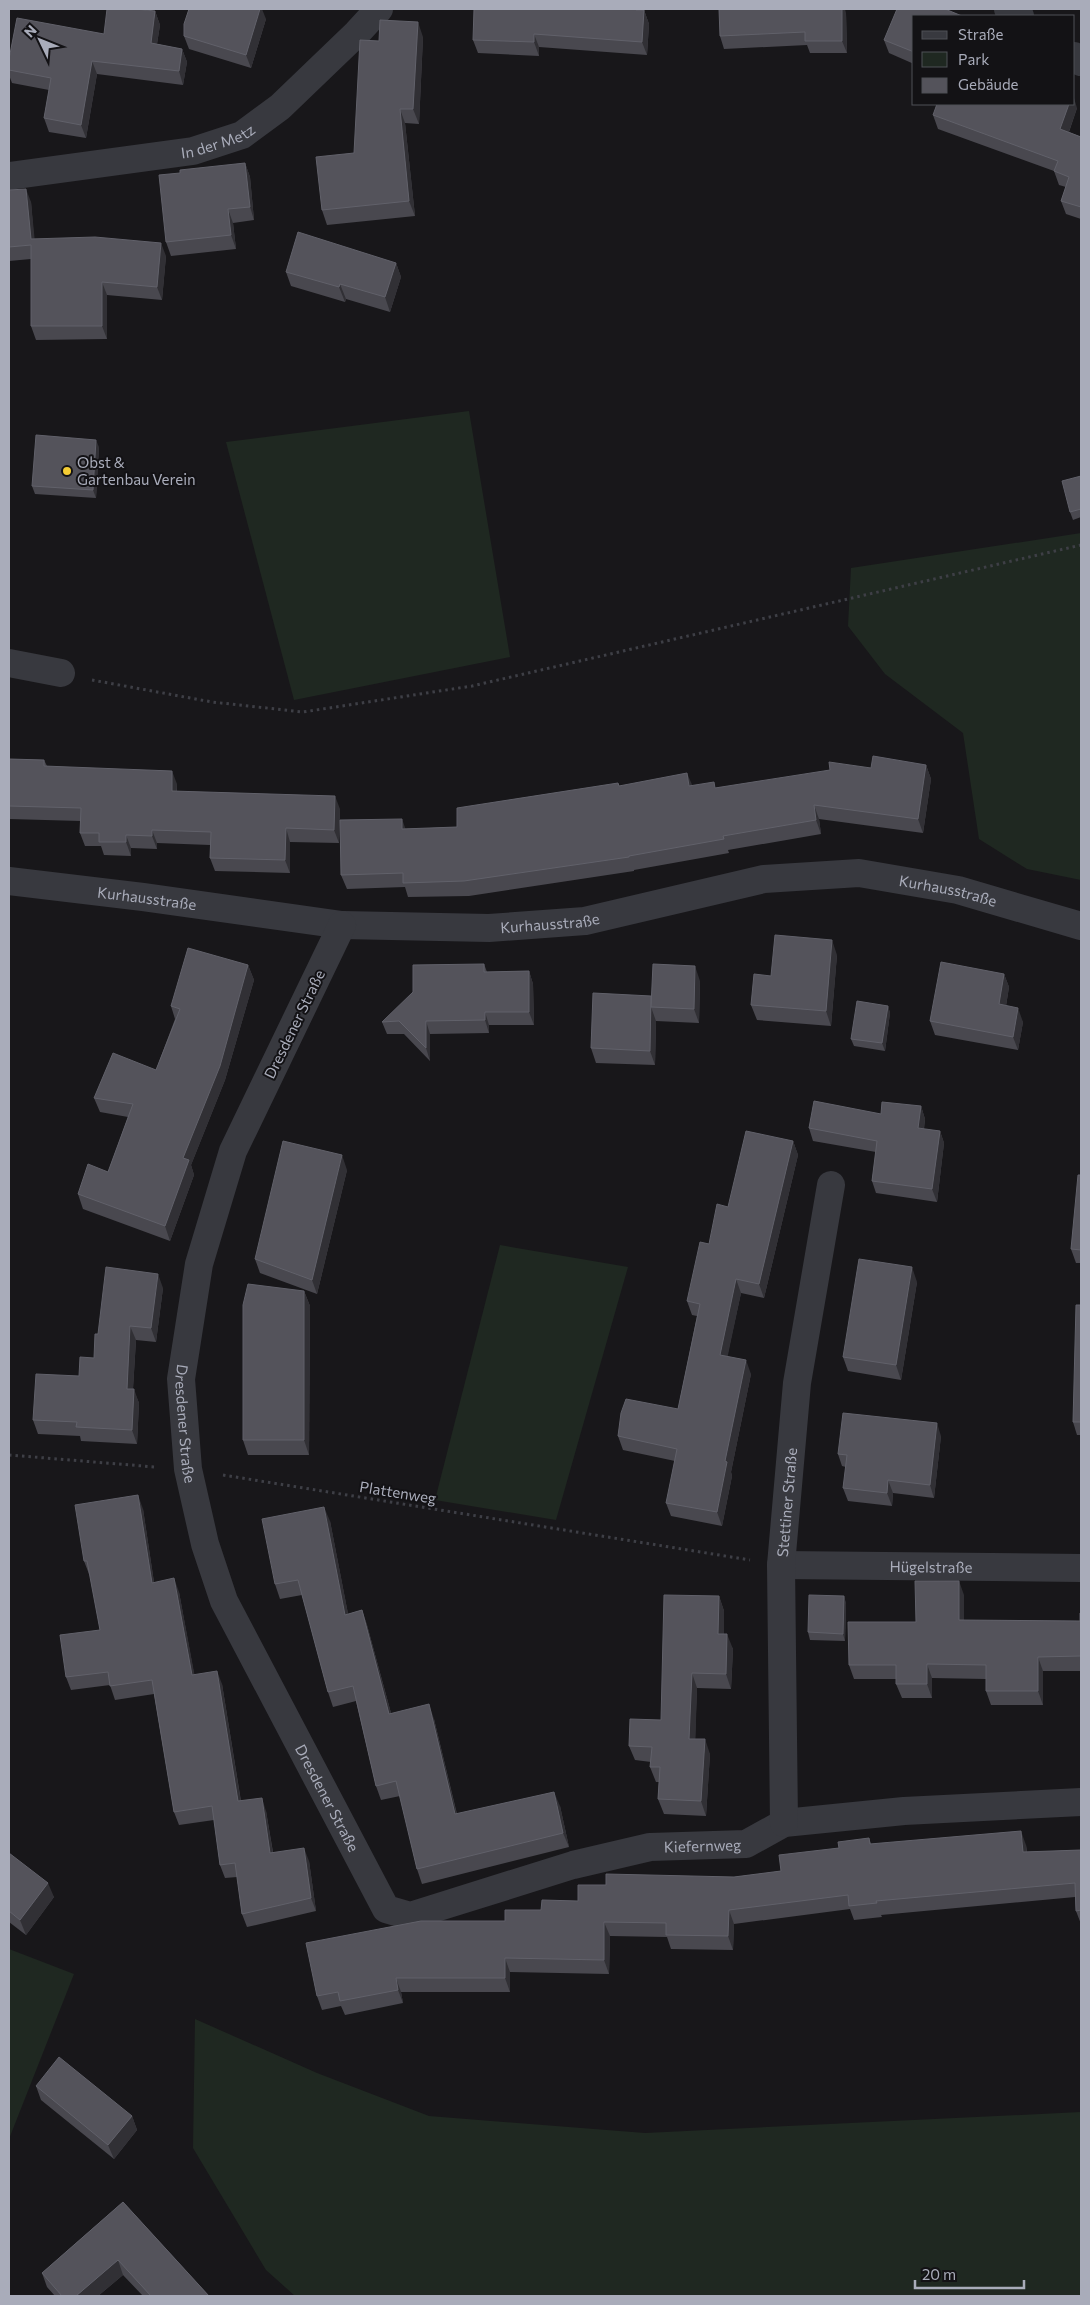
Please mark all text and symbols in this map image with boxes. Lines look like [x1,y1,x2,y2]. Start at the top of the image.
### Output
north arrow [15,15,65,65]
legend [912,15,1075,105]
text: N [20,21,40,40]
text: Straße [958,25,1004,43]
text: Park [958,50,989,68]
text: Gebäude [958,75,1019,93]
street label: In der Metz [180,120,258,162]
place label: Obst & Gartenbau Verein [77,453,196,488]
marker: Obst & Gartenbau Verein [61,465,73,477]
street label: Kurhausstraße [898,871,999,910]
street label: Kurhausstraße [96,883,198,913]
street label: Kurhausstraße [500,909,601,936]
street label: Dresdener Straße [260,967,328,1081]
street label: Dresdener Straße [172,1363,200,1485]
street label: Stettiner Straße [773,1447,800,1558]
street label: Plattenweg [358,1477,438,1507]
street label: Hügelstraße [889,1557,973,1576]
street label: Dresdener Straße [292,1741,363,1855]
street label: Kiefernweg [664,1835,742,1856]
scale bar [915,2258,1024,2290]
text: 20 m [922,2265,956,2283]

